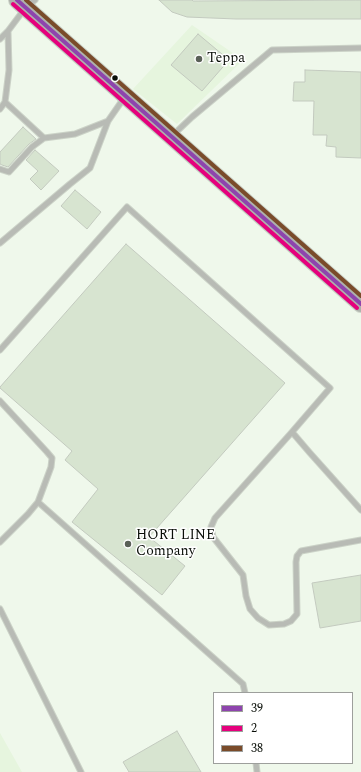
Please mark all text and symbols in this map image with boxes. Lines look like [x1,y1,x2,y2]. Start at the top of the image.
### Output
place label: Терра [207,51,245,67]
marker: Терра [194,54,204,64]
unlabelled marker [110,73,120,83]
place label: HORT LINE Company [136,528,215,560]
marker: HORT LINE Company [123,539,133,549]
legend [213,692,353,764]
text: 39 [251,699,263,718]
text: 2 [251,719,257,738]
text: 38 [251,739,263,758]

